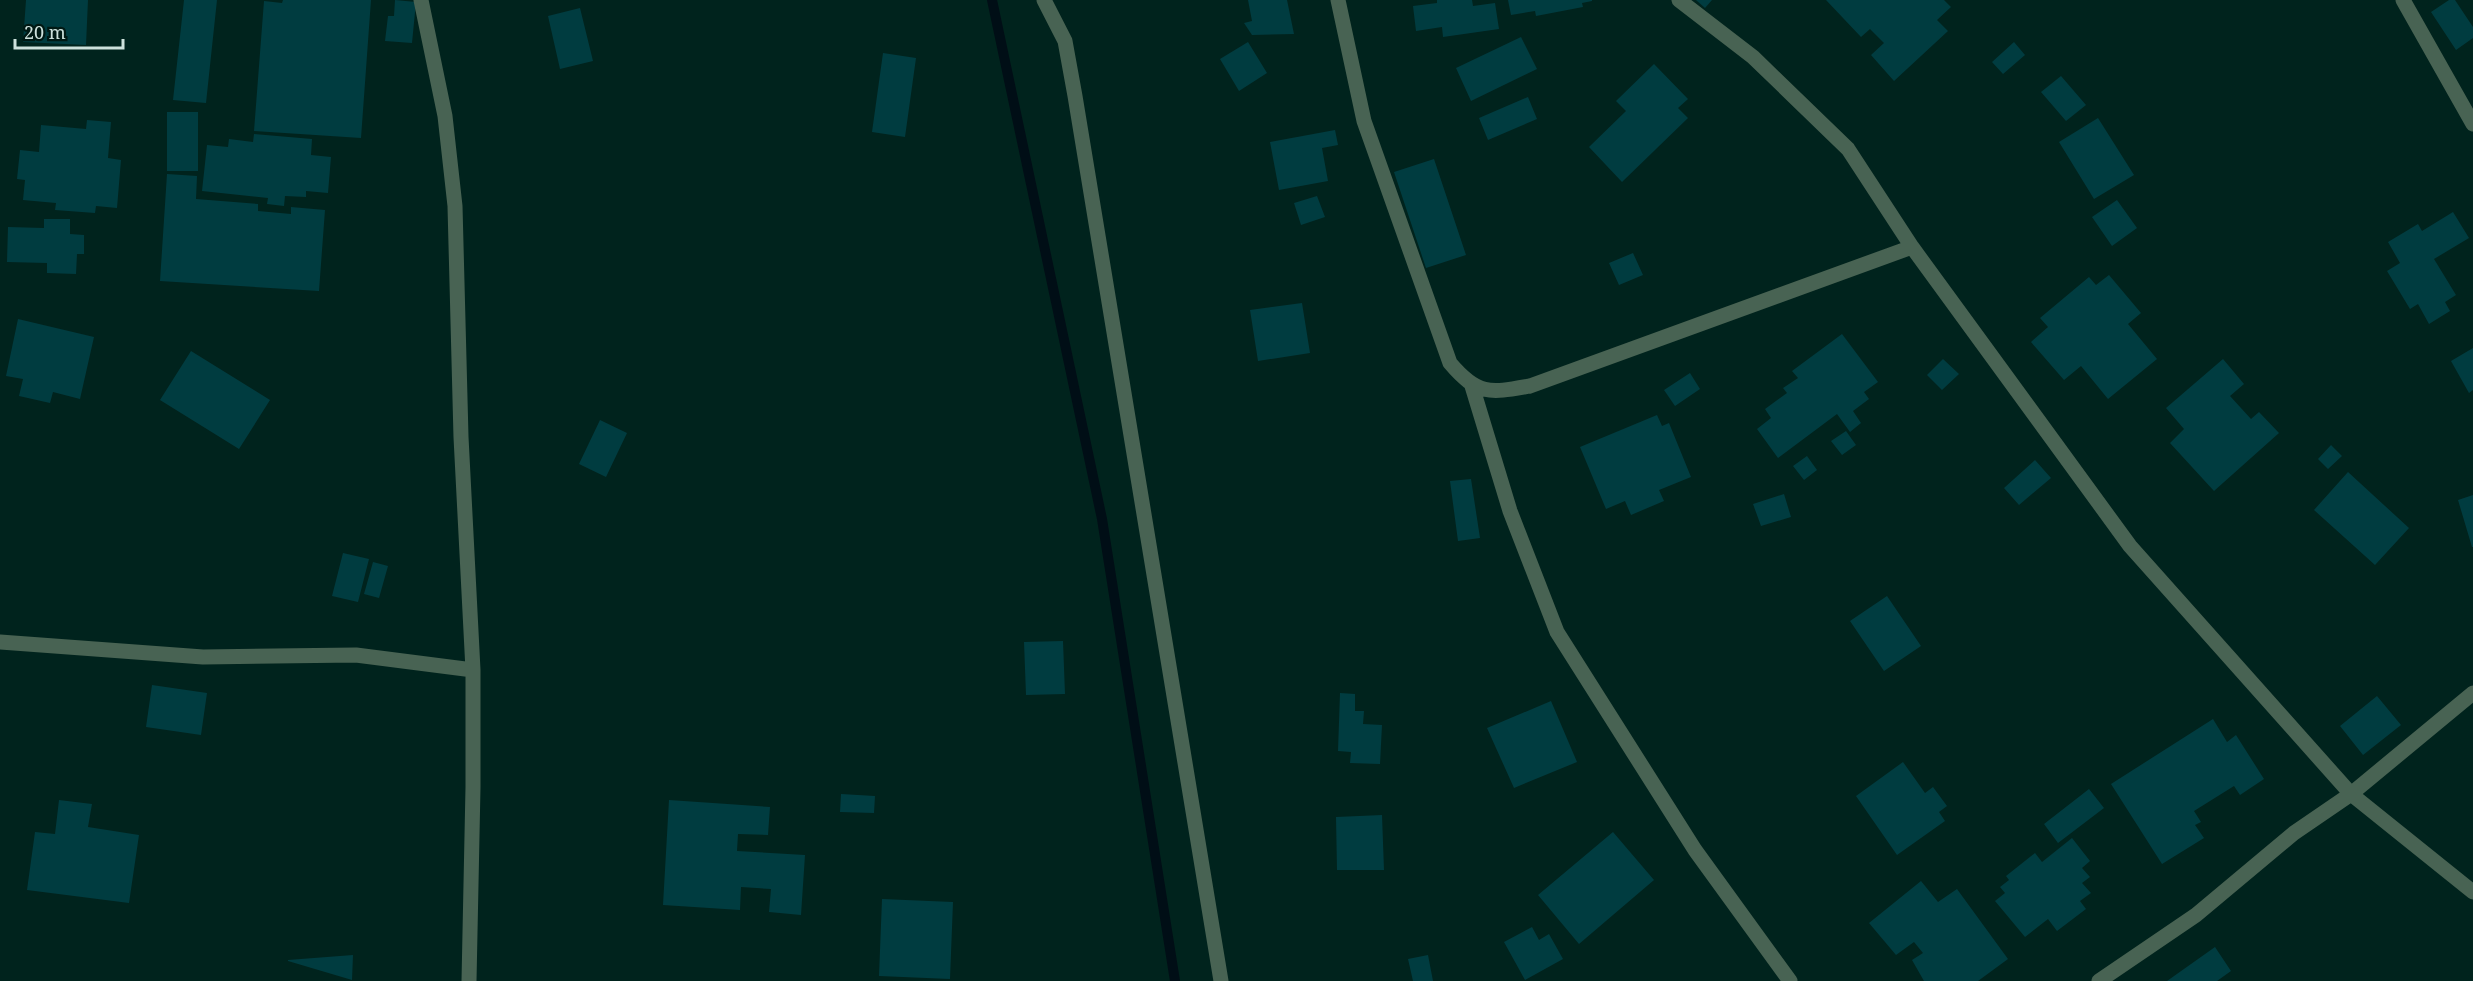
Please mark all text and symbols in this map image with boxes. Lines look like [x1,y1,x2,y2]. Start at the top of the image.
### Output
scale bar [15,12,123,50]
text: 20 m [24,20,66,44]

